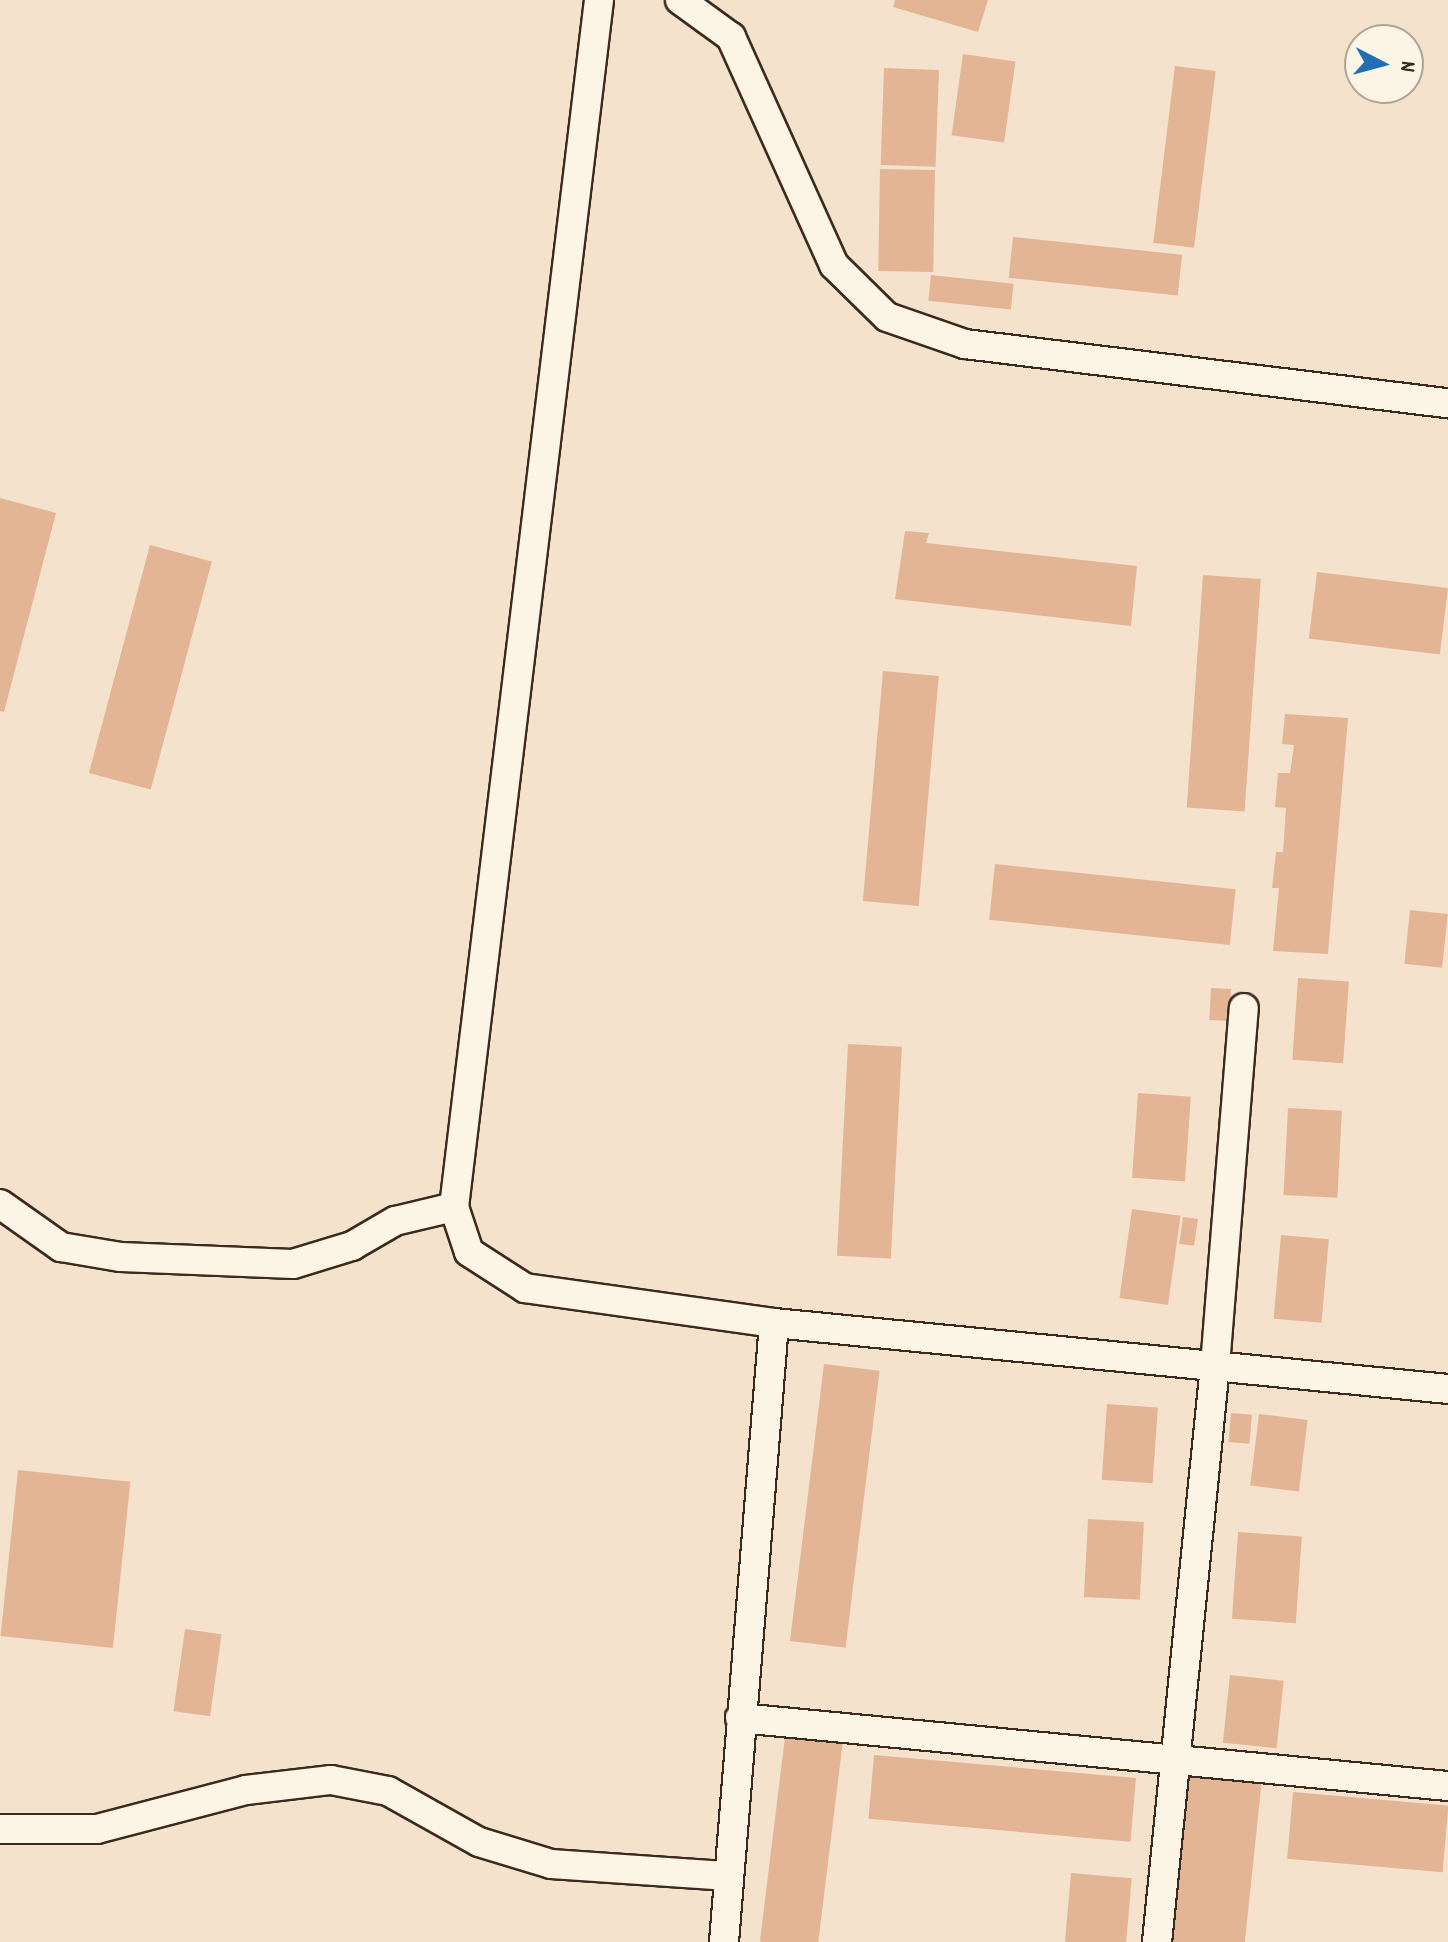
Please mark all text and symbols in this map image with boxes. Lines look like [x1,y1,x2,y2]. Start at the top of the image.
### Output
north arrow [1344,24,1424,104]
text: N [1390,59,1422,73]

